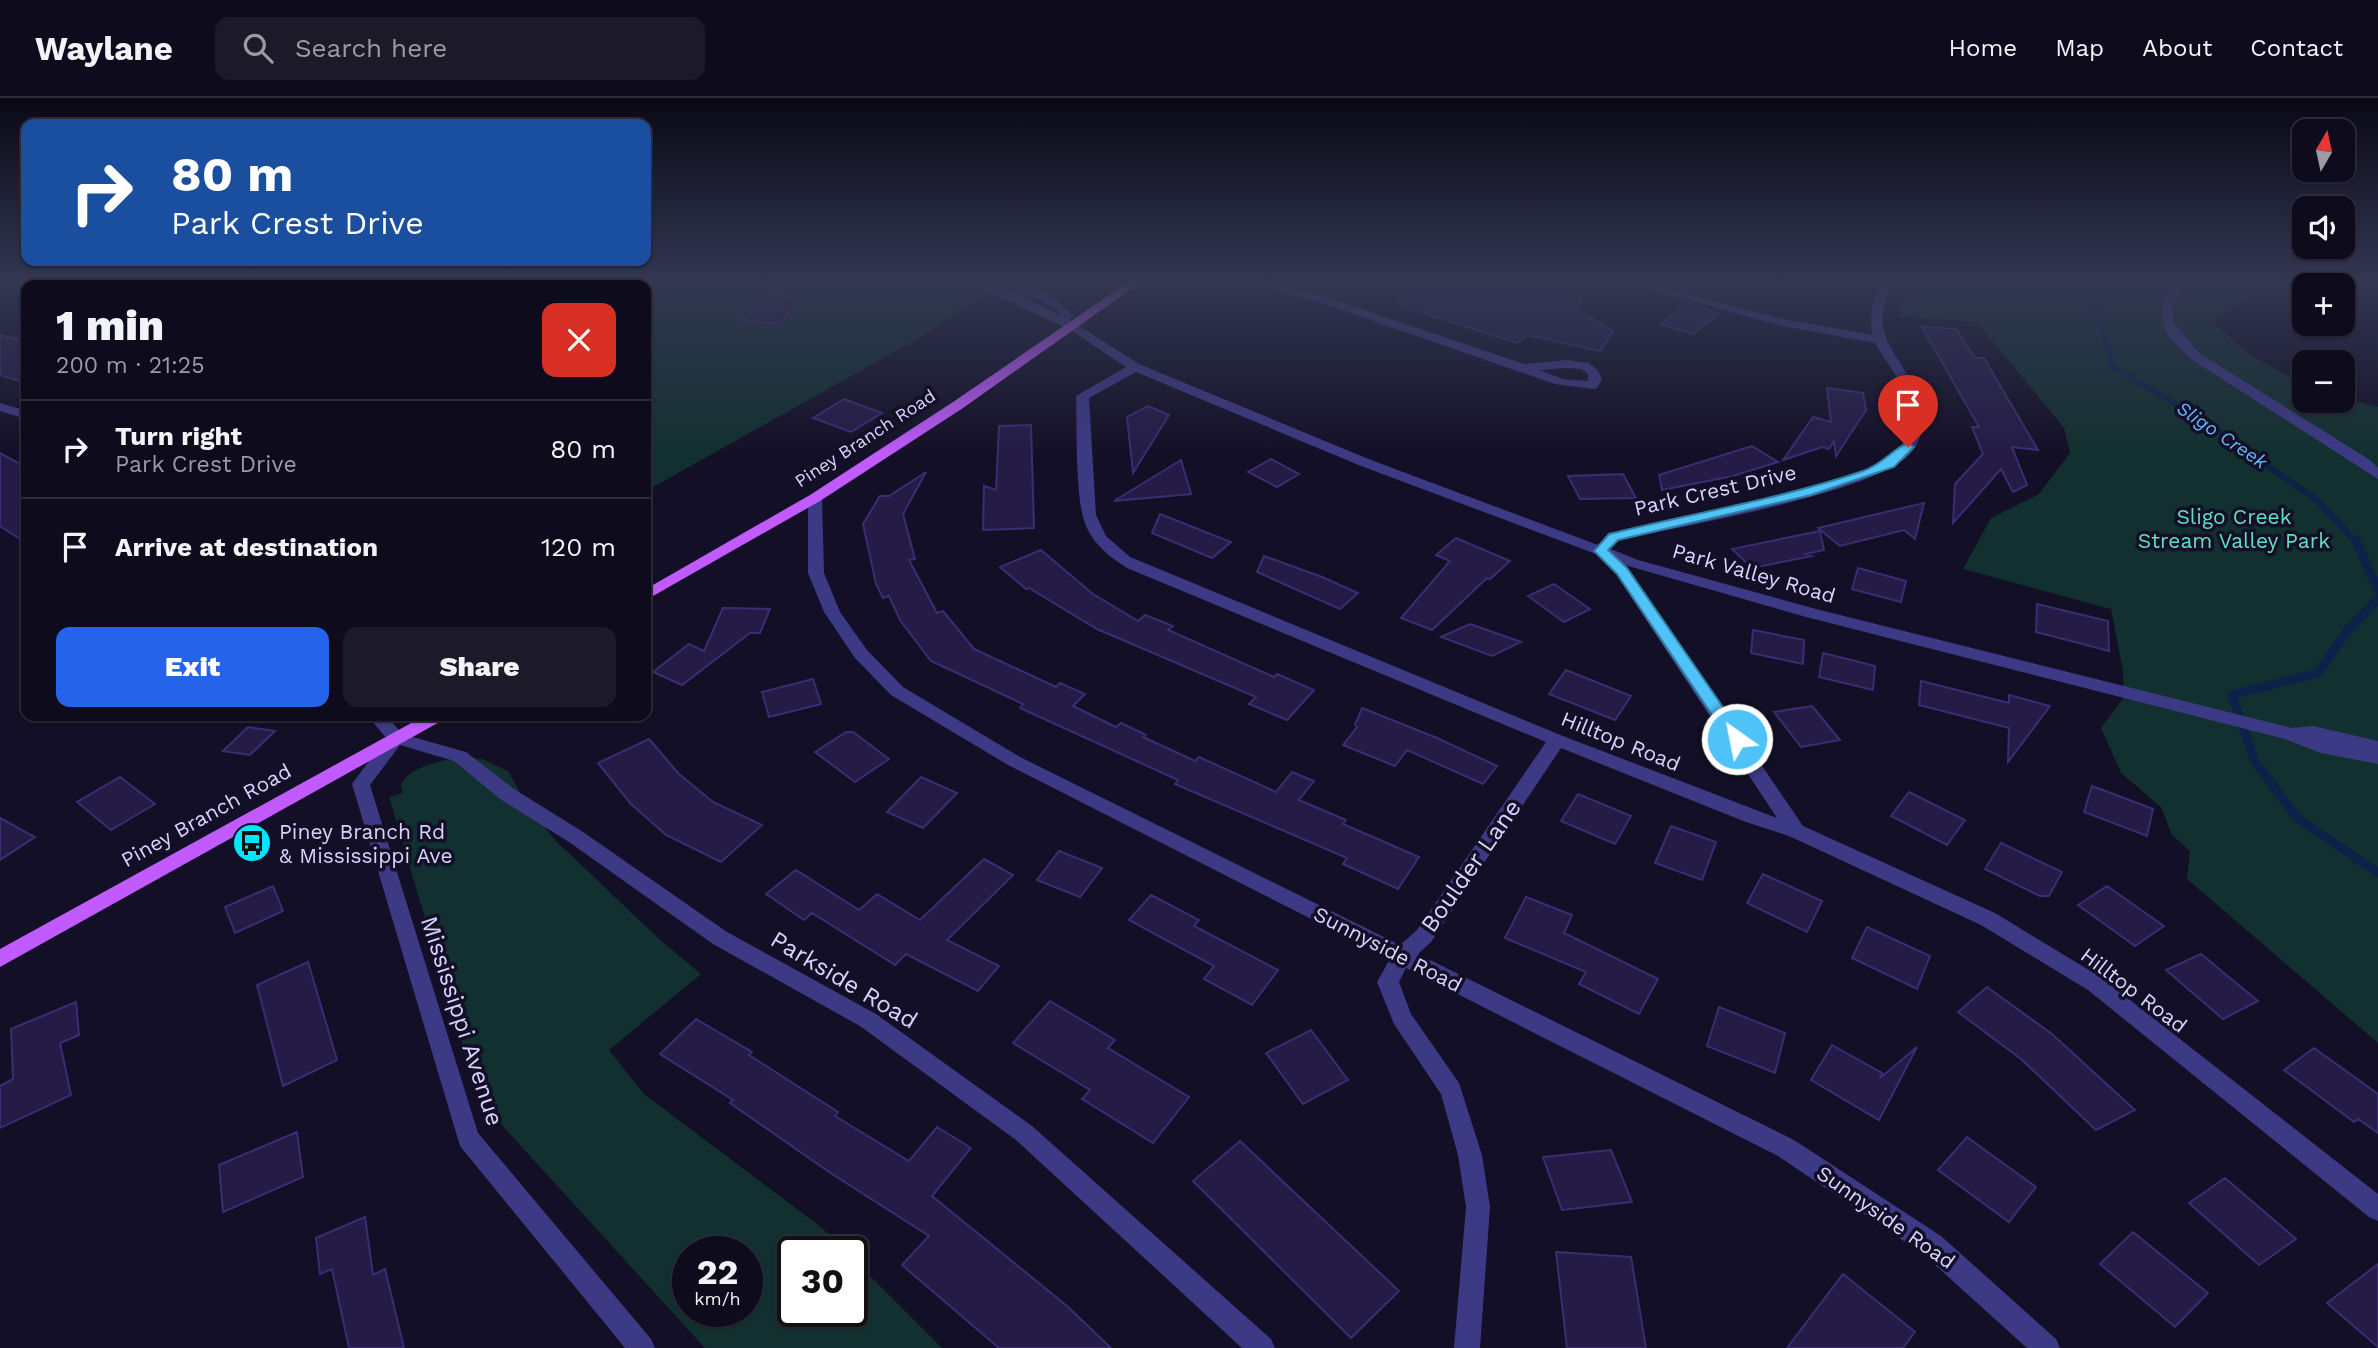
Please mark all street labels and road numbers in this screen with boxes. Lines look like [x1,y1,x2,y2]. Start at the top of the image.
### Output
street label: Piney Branch Road [791,385,939,491]
street label: Park Crest Drive [1631,459,1799,521]
street label: Park Valley Road [1670,538,1838,608]
street label: Hilltop Road [1558,706,1684,776]
street label: Piney Branch Road [117,758,295,872]
street label: Boulder Lane [1415,794,1527,938]
street label: Sunnyside Road [1310,901,1466,997]
street label: Mississippi Avenue [415,913,509,1129]
street label: Parkside Road [766,925,922,1035]
street label: Hilltop Road [2076,942,2192,1038]
street label: Sunnyside Road [1812,1160,1960,1274]

